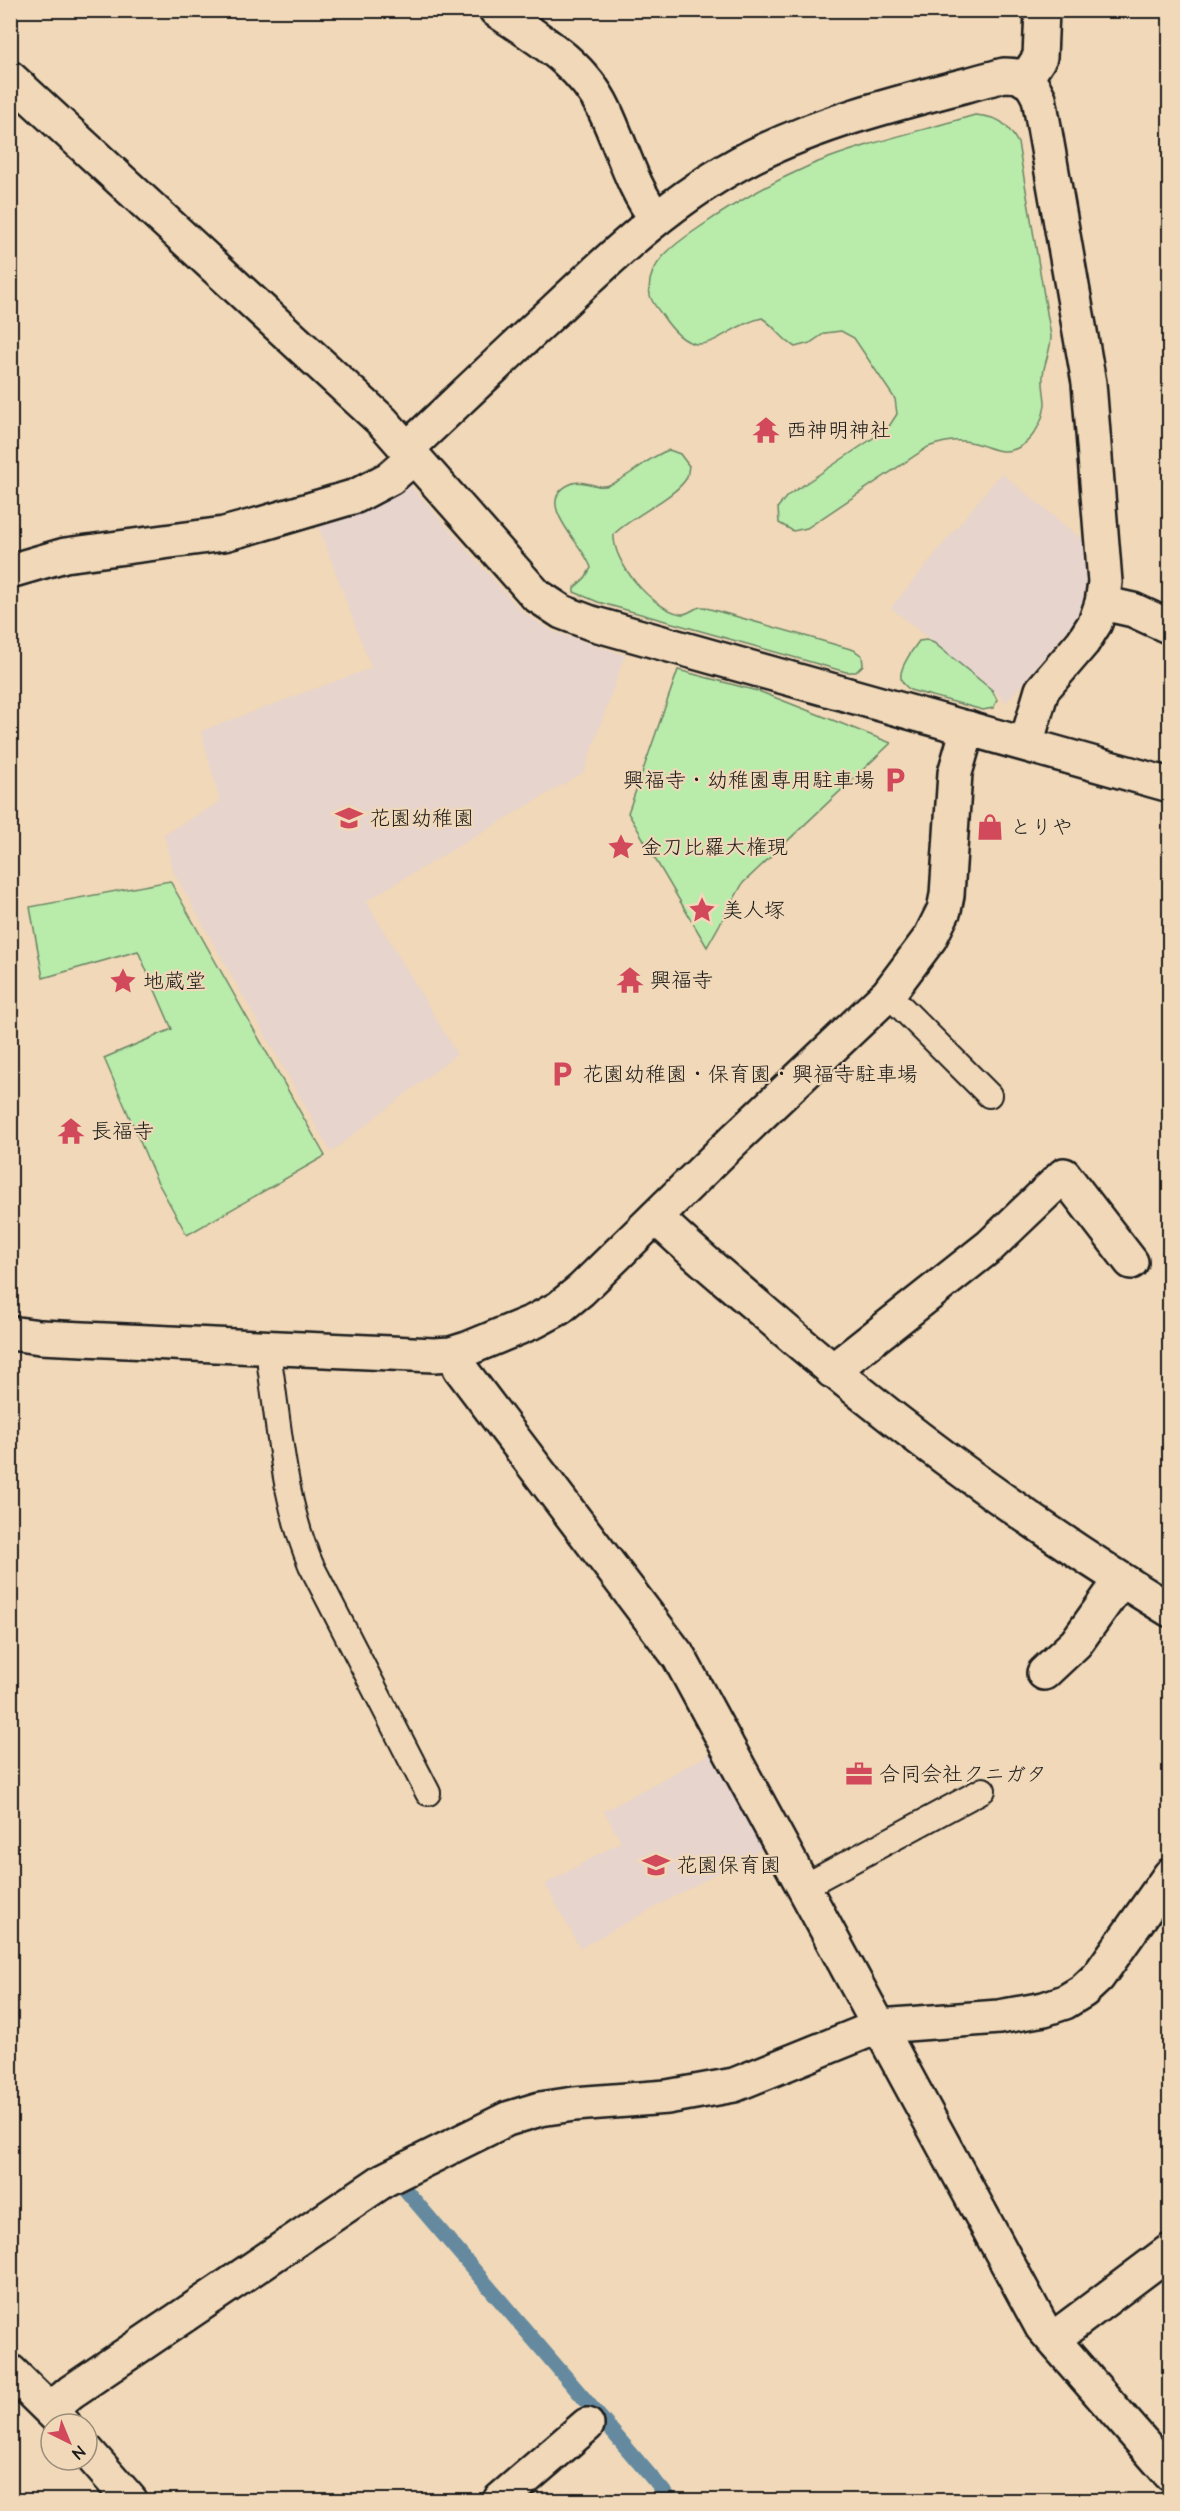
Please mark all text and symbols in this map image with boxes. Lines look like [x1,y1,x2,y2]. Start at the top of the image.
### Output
temple icon: 西神明神社 [751,415,781,445]
place label: 西神明神社 [786,416,891,445]
parking icon: 興福寺・幼稚園専用駐車場 [880,765,910,795]
place label: 興福寺・幼稚園専用駐車場 [623,766,875,795]
school or university icon: 花園幼稚園 [334,803,364,833]
place label: 花園幼稚園 [369,804,474,833]
shop icon: とりや [975,812,1005,842]
place label: とりや [1010,813,1073,842]
place icon: 金刀比羅大権現 [606,832,636,862]
place label: 金刀比羅大権現 [641,833,788,862]
place icon: 美人塚 [687,895,717,925]
place label: 美人塚 [722,896,785,925]
temple icon: 興福寺 [615,965,645,995]
place icon: 地蔵堂 [108,966,138,996]
place label: 興福寺 [650,966,713,995]
place label: 地蔵堂 [143,967,206,996]
parking icon: 花園幼稚園・保育園・興福寺駐車場 [547,1059,577,1089]
place label: 花園幼稚園・保育園・興福寺駐車場 [582,1060,918,1089]
temple icon: 長福寺 [56,1116,86,1146]
place label: 長福寺 [91,1117,154,1146]
office icon: 合同会社クニガタ [844,1759,874,1789]
place label: 合同会社クニガタ [879,1760,1047,1789]
school or university icon: 花園保育園 [641,1850,671,1880]
place label: 花園保育園 [676,1851,781,1880]
north arrow [39,2412,99,2472]
text: N [67,2441,90,2464]

